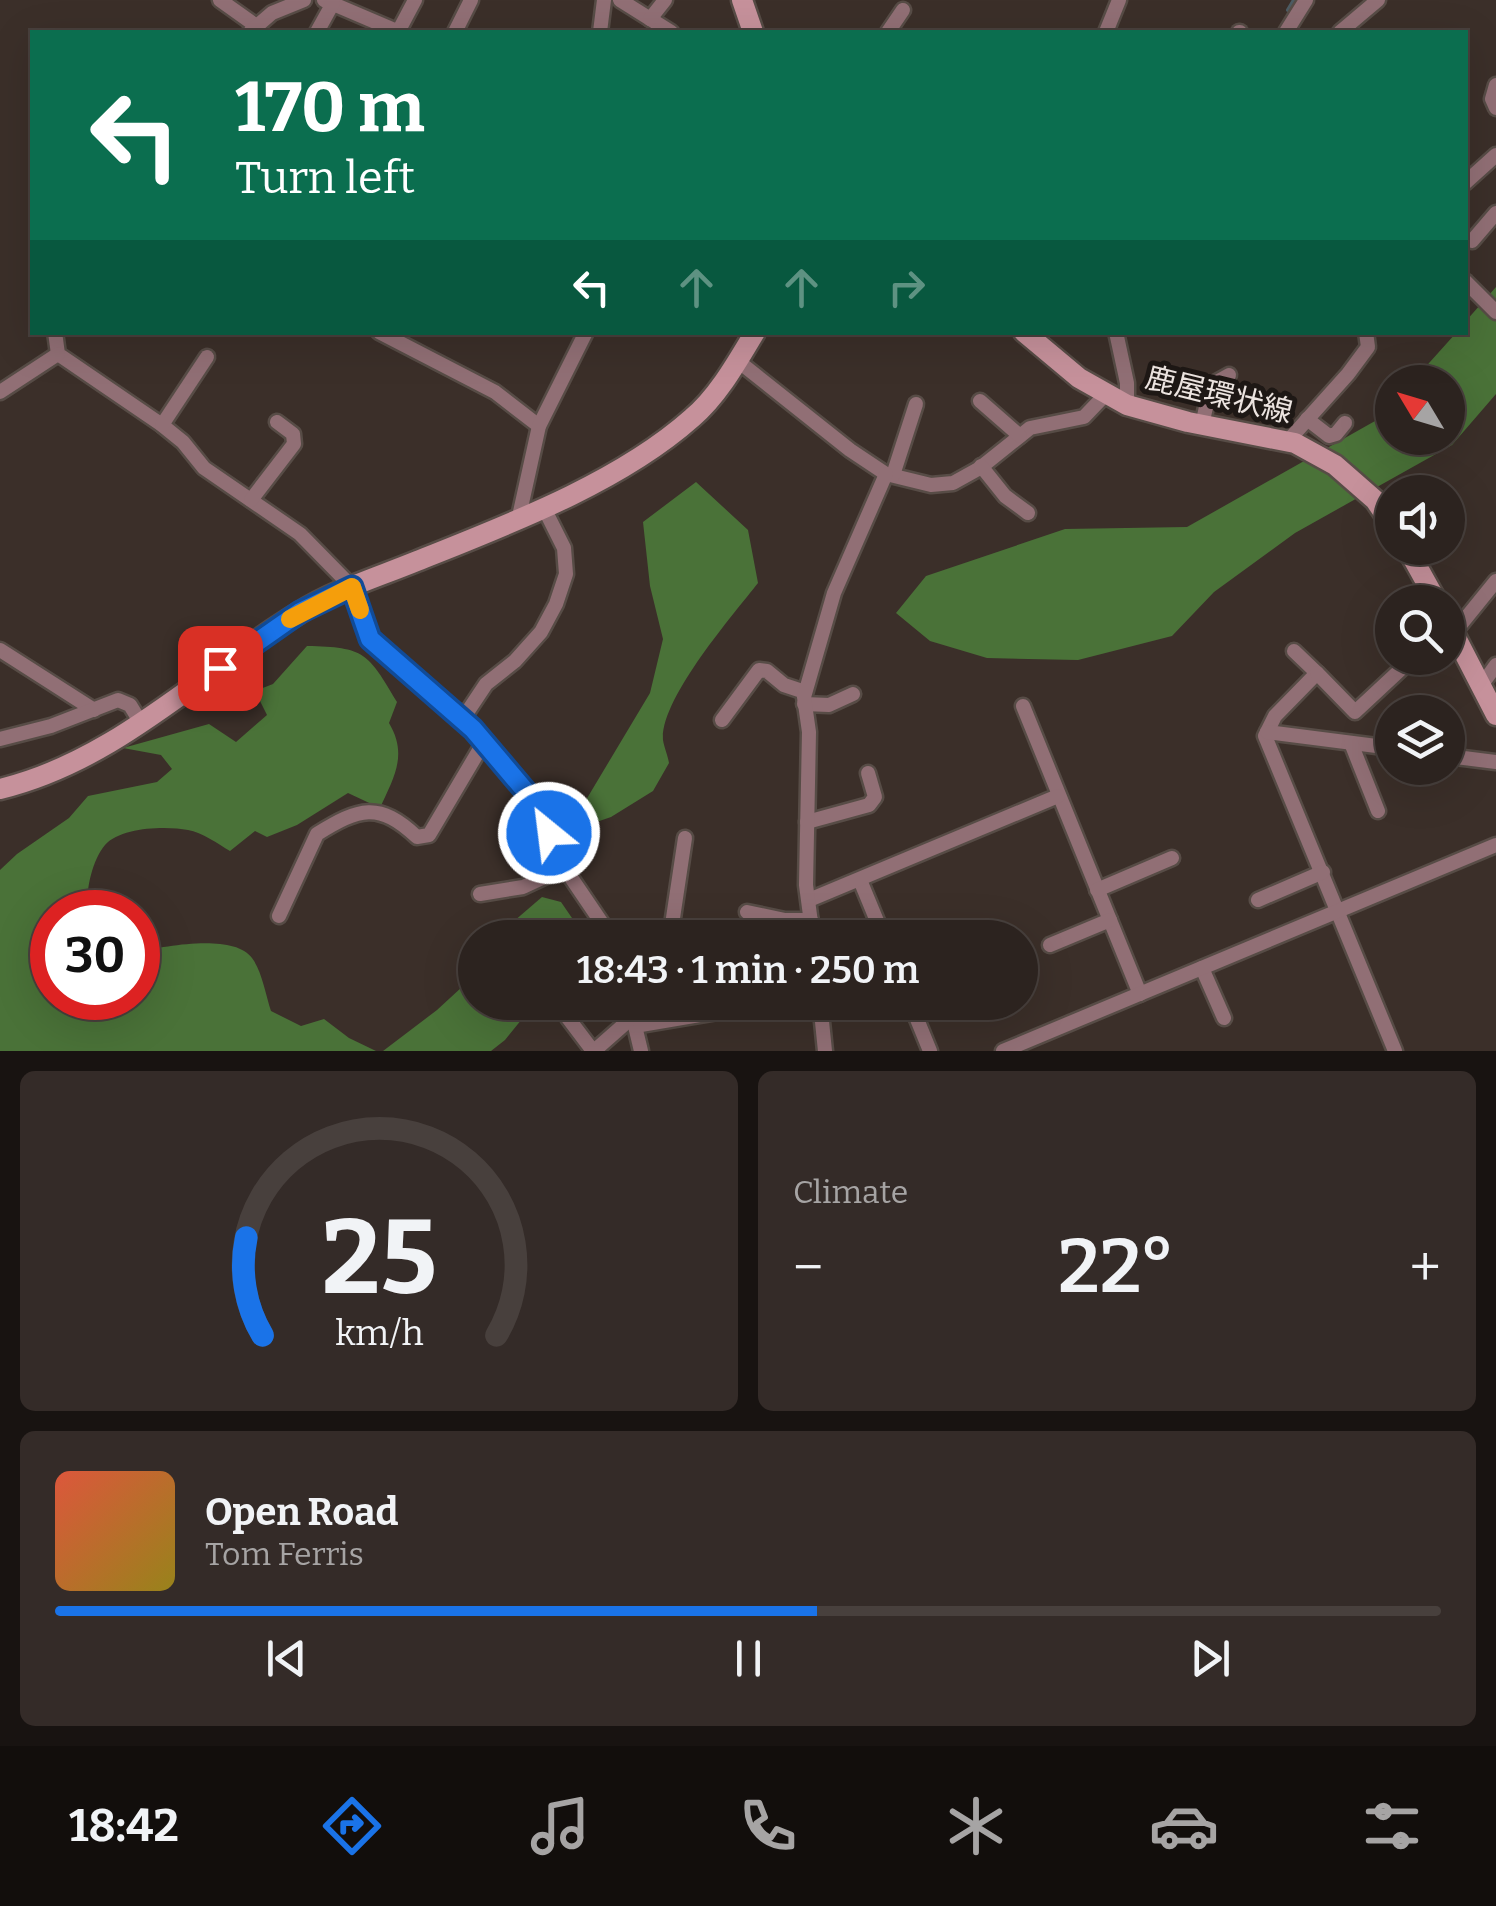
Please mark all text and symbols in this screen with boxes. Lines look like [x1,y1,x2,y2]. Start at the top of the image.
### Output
text: 170 m [235,66,425,150]
icon: left [70,70,200,200]
text: Turn left [235,151,415,205]
icon: left [564,260,619,315]
icon: ahead [669,260,724,315]
icon: ahead [774,260,829,315]
icon: right [879,260,934,315]
street label: 鹿屋環状線 [1142,359,1296,431]
north arrow [1375,365,1465,455]
map controls [1375,365,1465,785]
button: sound [1375,475,1465,565]
button: search [1375,585,1465,675]
pin [178,626,263,711]
icon: arrive [193,641,248,696]
button: layers [1375,695,1465,785]
position arrow [497,781,601,885]
speed limit sign: 30 [30,890,160,1020]
text: 18:43 · 1 min · 250 m [577,947,919,993]
text: Climate [793,1173,908,1211]
text: 25 [321,1196,437,1321]
text: 22° [1058,1222,1175,1312]
text: − [793,1235,823,1301]
text: + [1410,1235,1441,1301]
text: km/h [335,1312,423,1354]
text: Open Road [205,1489,398,1535]
text: Tom Ferris [205,1535,364,1573]
icon: previous [259,1631,314,1686]
icon: pause [721,1631,776,1686]
icon: next [1183,1631,1238,1686]
icon: directions [317,1791,387,1861]
icon: music [525,1791,595,1861]
icon: phone [733,1791,803,1861]
icon: climate [941,1791,1011,1861]
icon: car [1149,1791,1219,1861]
icon: filters [1357,1791,1427,1861]
text: 18:42 [69,1799,179,1853]

